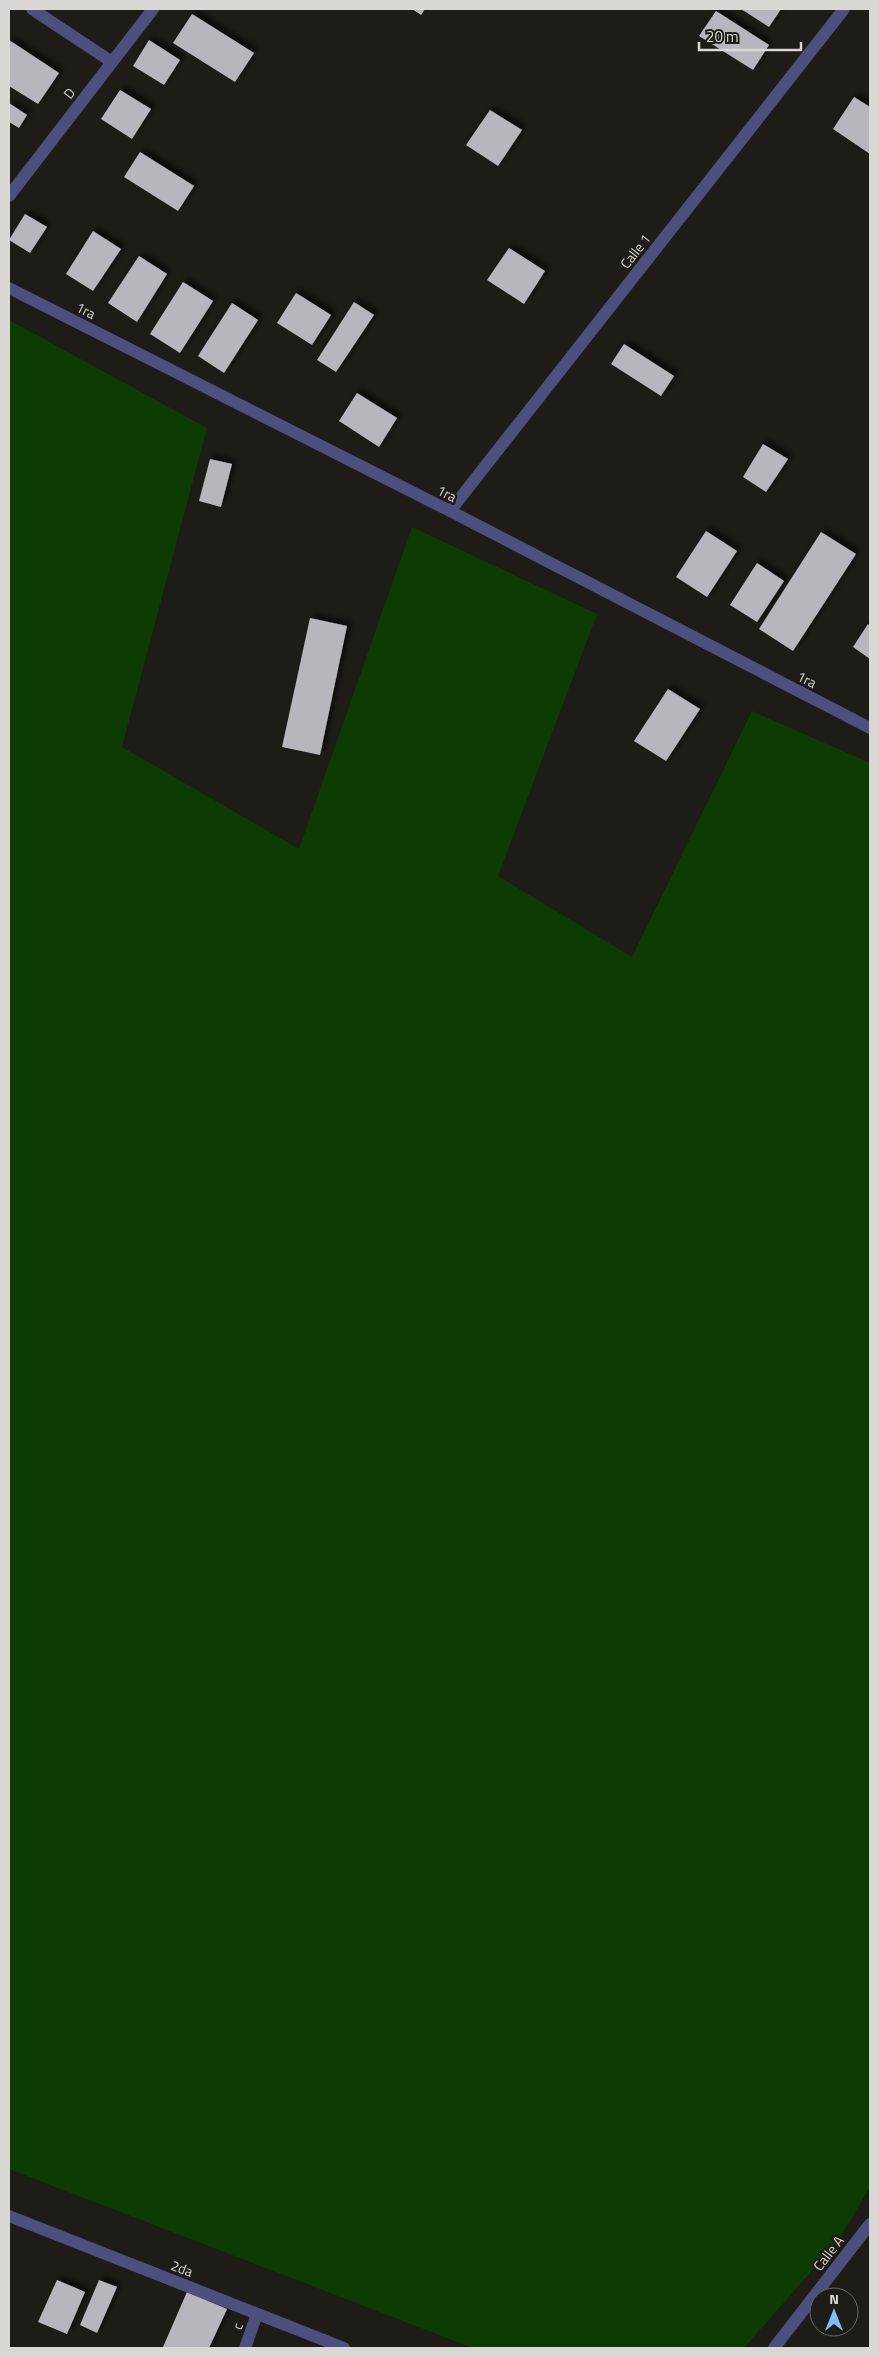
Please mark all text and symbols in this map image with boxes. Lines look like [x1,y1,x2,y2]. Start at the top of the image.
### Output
scale bar [699,20,802,52]
text: 20 m [706,25,739,48]
street label: D [58,83,80,103]
street label: Calle 1 [615,229,655,273]
street label: 1ra [72,296,100,324]
street label: 1ra [433,479,461,507]
street label: 1ra [793,665,821,693]
street label: Calle A [808,2230,849,2275]
street label: 2da [168,2254,196,2282]
north arrow [809,2287,859,2337]
text: N [829,2288,839,2309]
street label: c [226,2320,248,2332]

